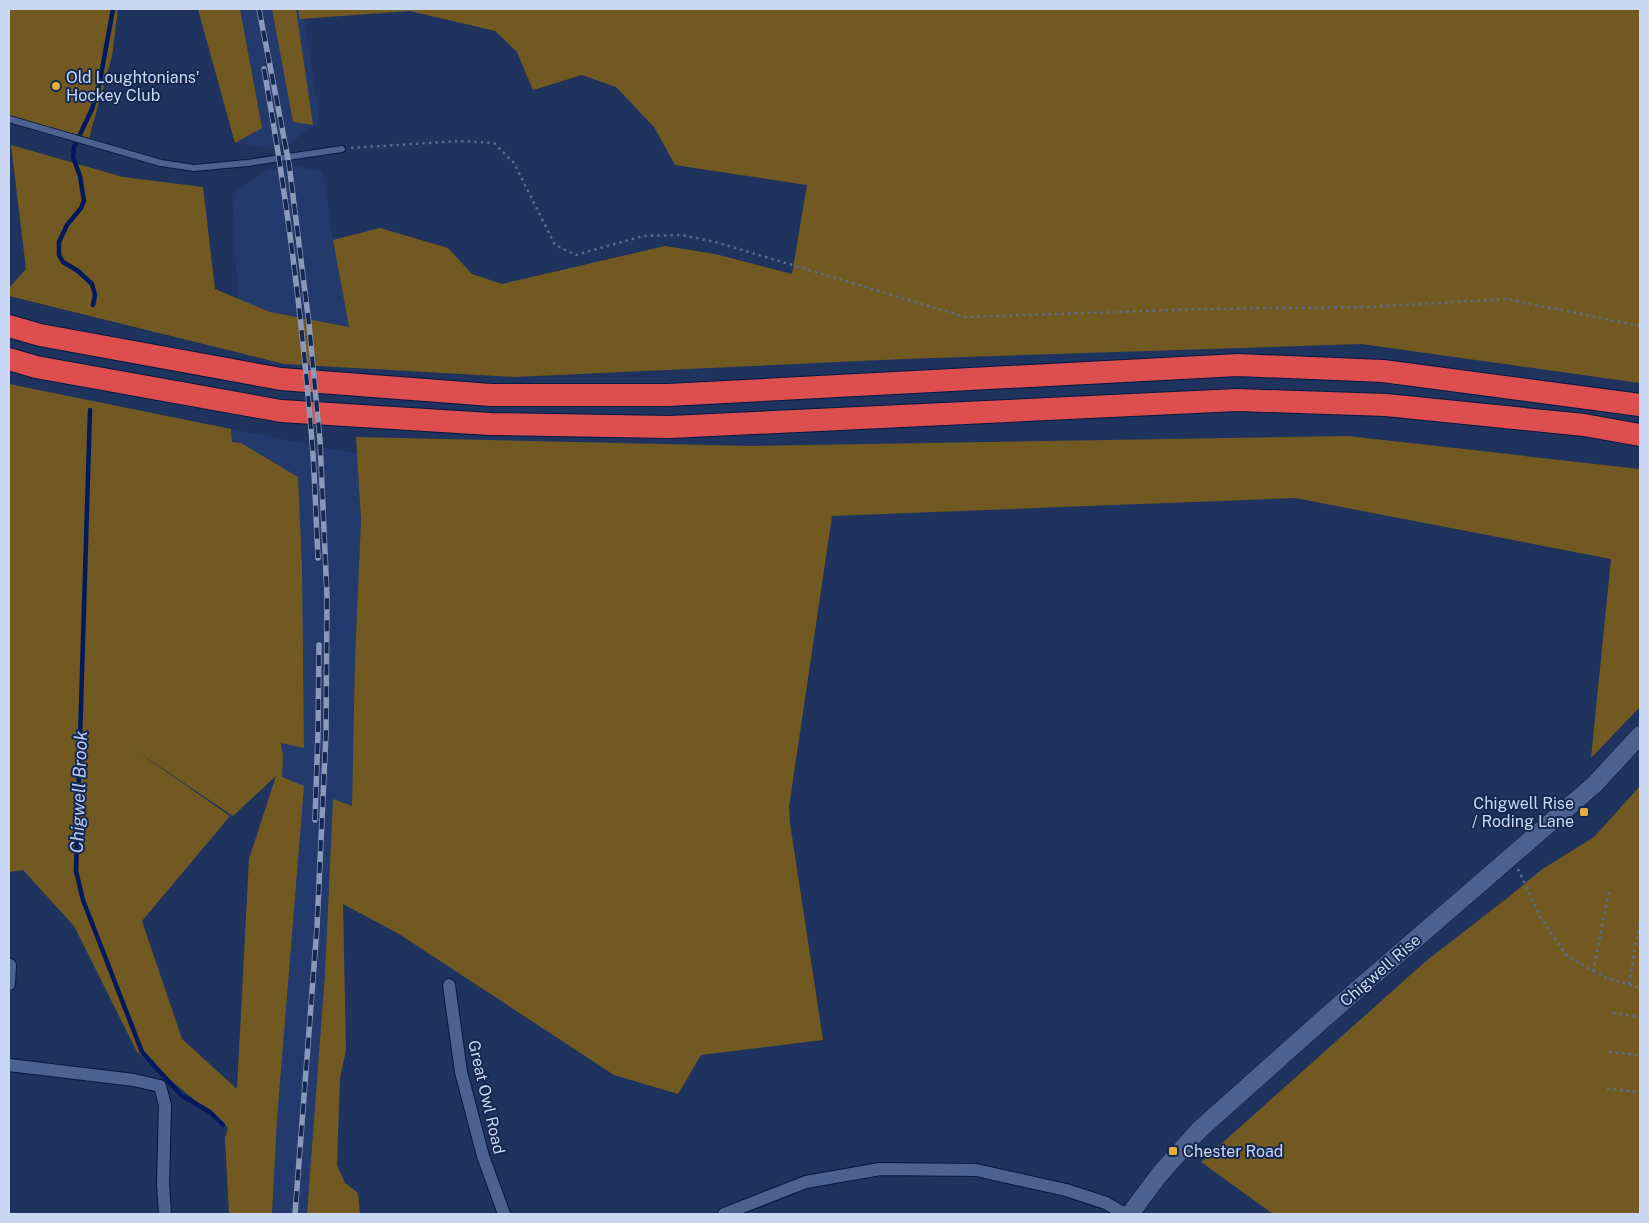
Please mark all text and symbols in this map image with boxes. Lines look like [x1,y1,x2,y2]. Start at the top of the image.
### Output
place label: Old Loughtonians' Hockey Club [66,68,200,105]
marker: Old Loughtonians' Hockey Club [50,80,62,92]
water label: Chigwell Brook [66,730,91,854]
place label: Chigwell Rise / Roding Lane [1472,794,1574,831]
marker: Chigwell Rise / Roding Lane [1578,806,1590,818]
street label: Chigwell Rise [1336,930,1425,1011]
street label: Great Owl Road [464,1038,509,1156]
place label: Chester Road [1183,1142,1283,1161]
marker: Chester Road [1167,1145,1179,1157]

